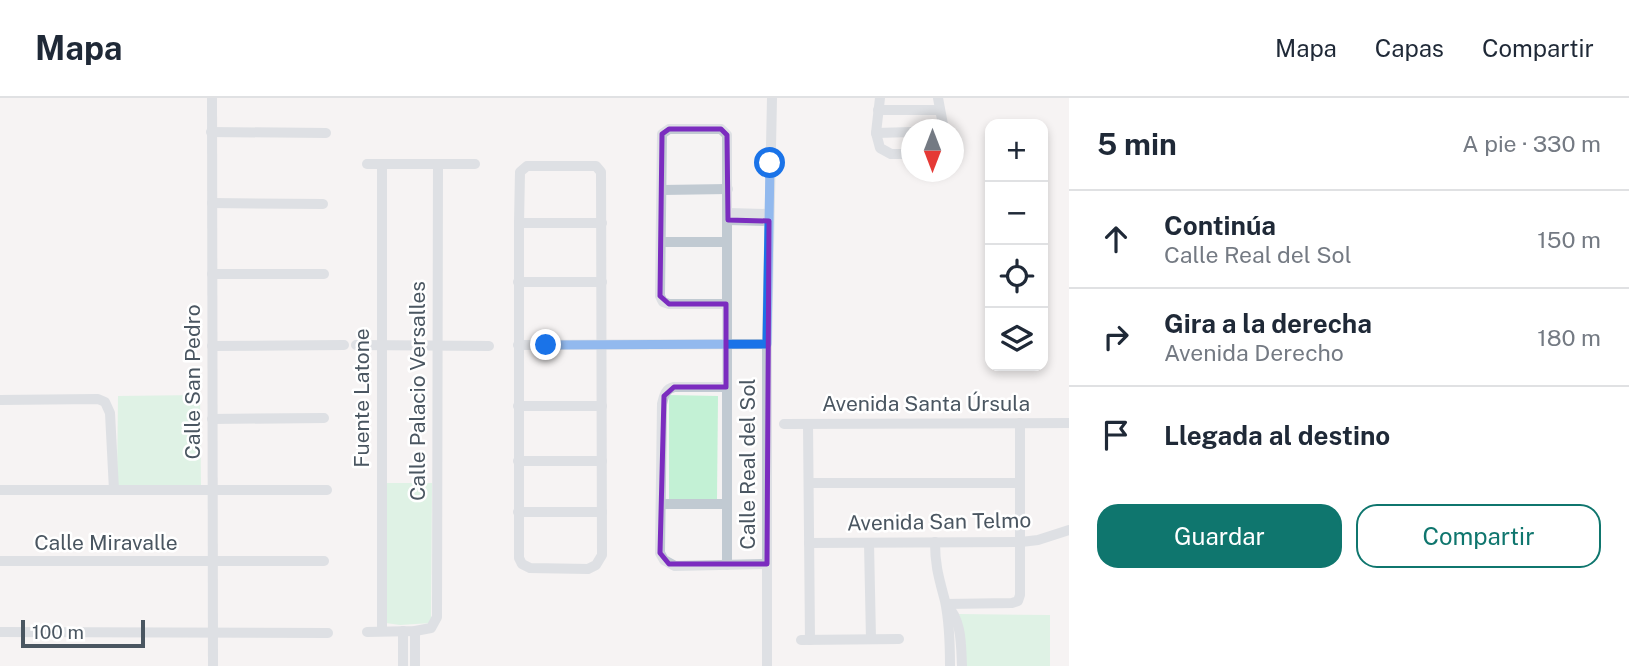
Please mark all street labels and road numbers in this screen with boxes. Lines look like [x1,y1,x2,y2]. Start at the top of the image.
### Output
street label: Calle Palacio Versalles [405,281,430,501]
street label: Calle San Pedro [180,304,205,460]
street label: Fuente Latone [349,328,374,468]
street label: Calle Real del Sol [735,378,760,550]
street label: Avenida Santa Úrsula [822,391,1030,416]
street label: Avenida San Telmo [847,507,1031,536]
street label: Calle Miravalle [34,530,178,555]

